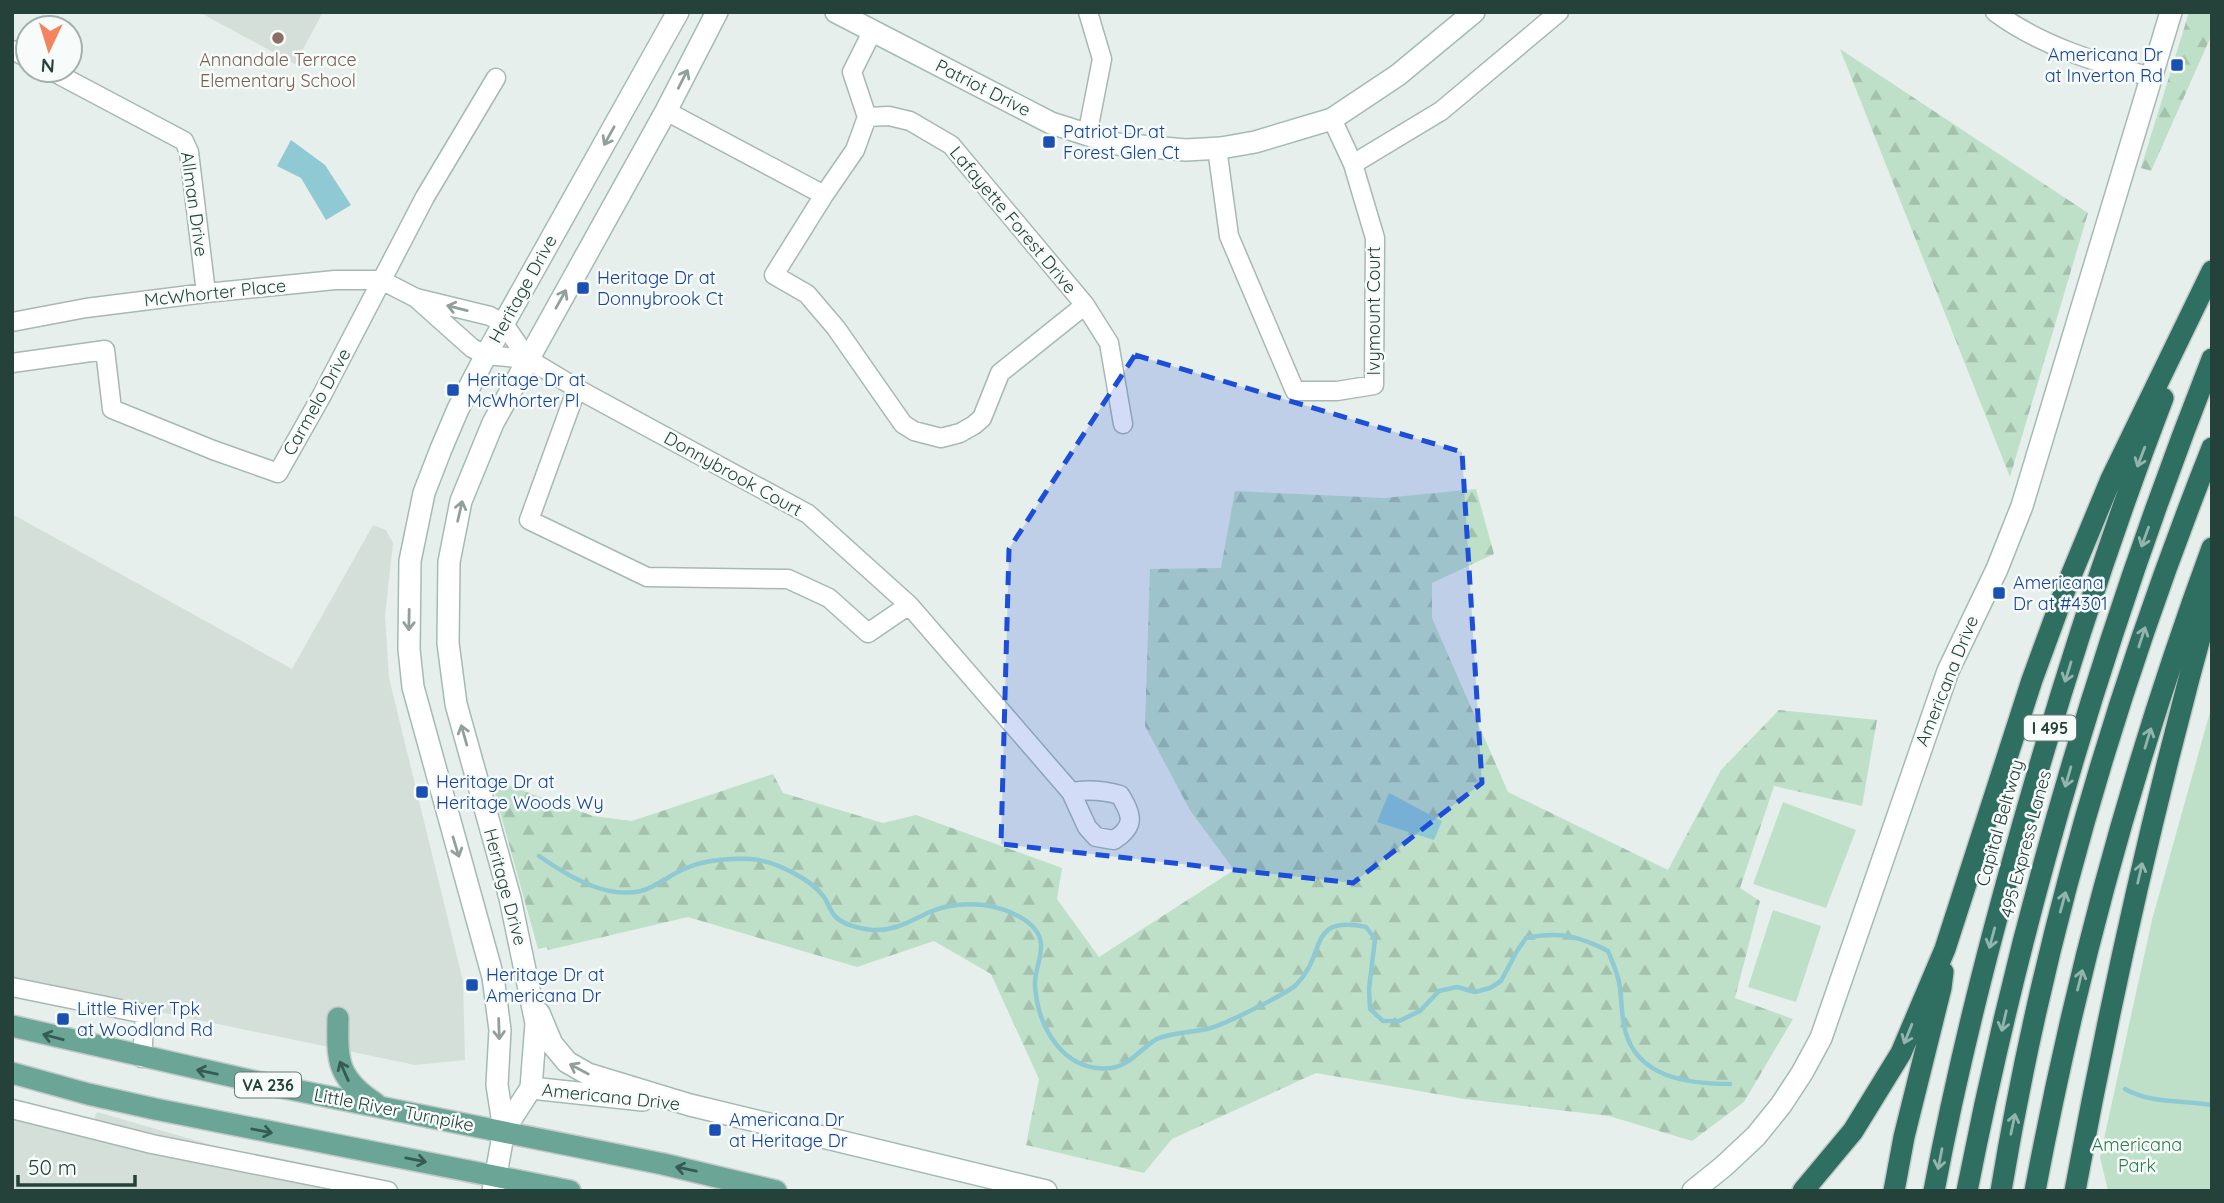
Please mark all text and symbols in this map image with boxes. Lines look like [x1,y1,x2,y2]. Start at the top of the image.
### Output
north arrow [14,14,84,84]
marker: Annandale Terrace Elementary School [270,30,286,46]
place label: Americana Dr at Inverton Rd [2045,43,2163,87]
place label: Annandale Terrace Elementary School [199,48,357,92]
text: N [40,54,56,78]
street label: Patriot Drive [932,54,1035,121]
marker: Americana Dr at Inverton Rd [2169,57,2185,73]
one-way arrow [676,69,690,89]
place label: Patriot Dr at Forest Glen Ct [1063,120,1180,164]
one-way arrow [602,126,616,146]
marker: Patriot Dr at Forest Glen Ct [1041,134,1057,150]
street label: Lafayette Forest Drive [945,141,1082,298]
street label: Allman Drive [176,150,213,258]
street label: Heritage Drive [483,231,562,347]
street label: Ivymount Court [1362,246,1385,376]
place label: Heritage Dr at Donnybrook Ct [597,266,724,310]
street label: McWhorter Place [143,274,287,311]
marker: Heritage Dr at Donnybrook Ct [575,280,591,296]
one-way arrow [554,290,568,310]
one-way arrow [447,301,469,314]
street label: Carmelo Drive [278,344,356,459]
place label: Heritage Dr at McWhorter Pl [467,368,586,412]
marker: Heritage Dr at McWhorter Pl [445,382,461,398]
street label: Donnybrook Court [660,426,806,521]
one-way arrow [2133,445,2146,467]
one-way arrow [453,500,467,523]
one-way arrow [2138,526,2150,548]
place label: Americana Dr at #4301 [2013,571,2108,615]
marker: Americana Dr at #4301 [1991,585,2007,601]
one-way arrow [402,608,416,631]
street label: Americana Drive [1910,612,1983,749]
one-way arrow [2137,626,2149,648]
one-way arrow [2060,661,2073,683]
road number: I 495 [2024,716,2076,740]
one-way arrow [457,724,470,746]
one-way arrow [2143,727,2156,749]
street label: Capital Beltway [1970,757,2029,889]
one-way arrow [2061,766,2074,788]
street label: 495 Express Lanes [1995,768,2056,920]
place label: Heritage Dr at Heritage Woods Wy [436,770,604,814]
marker: Heritage Dr at Heritage Woods Wy [414,784,430,800]
street label: Heritage Drive [479,826,532,948]
one-way arrow [451,836,464,858]
one-way arrow [2133,862,2147,885]
one-way arrow [2058,891,2071,913]
one-way arrow [1985,926,1998,949]
place label: Heritage Dr at Americana Dr [486,963,605,1007]
one-way arrow [2074,969,2087,992]
marker: Heritage Dr at Americana Dr [464,977,480,993]
place label: Little River Tpk at Woodland Rd [77,997,213,1041]
one-way arrow [1997,1009,2010,1032]
marker: Little River Tpk at Woodland Rd [55,1011,71,1027]
one-way arrow [492,1017,505,1040]
one-way arrow [1901,1023,1914,1044]
one-way arrow [42,1030,65,1043]
one-way arrow [337,1061,350,1082]
one-way arrow [569,1061,590,1075]
one-way arrow [196,1064,219,1078]
road number: VA 236 [235,1072,301,1098]
street label: Americana Drive [541,1078,681,1115]
street label: Little River Turnpike [312,1083,476,1136]
place label: Americana Dr at Heritage Dr [729,1108,848,1152]
one-way arrow [2007,1113,2020,1136]
marker: Americana Dr at Heritage Dr [707,1122,723,1138]
one-way arrow [250,1124,273,1138]
park label: Americana Park [2092,1133,2182,1177]
scale bar [18,1144,135,1188]
one-way arrow [1932,1147,1946,1170]
text: 50 m [28,1154,77,1180]
one-way arrow [404,1154,427,1168]
one-way arrow [675,1161,698,1175]

